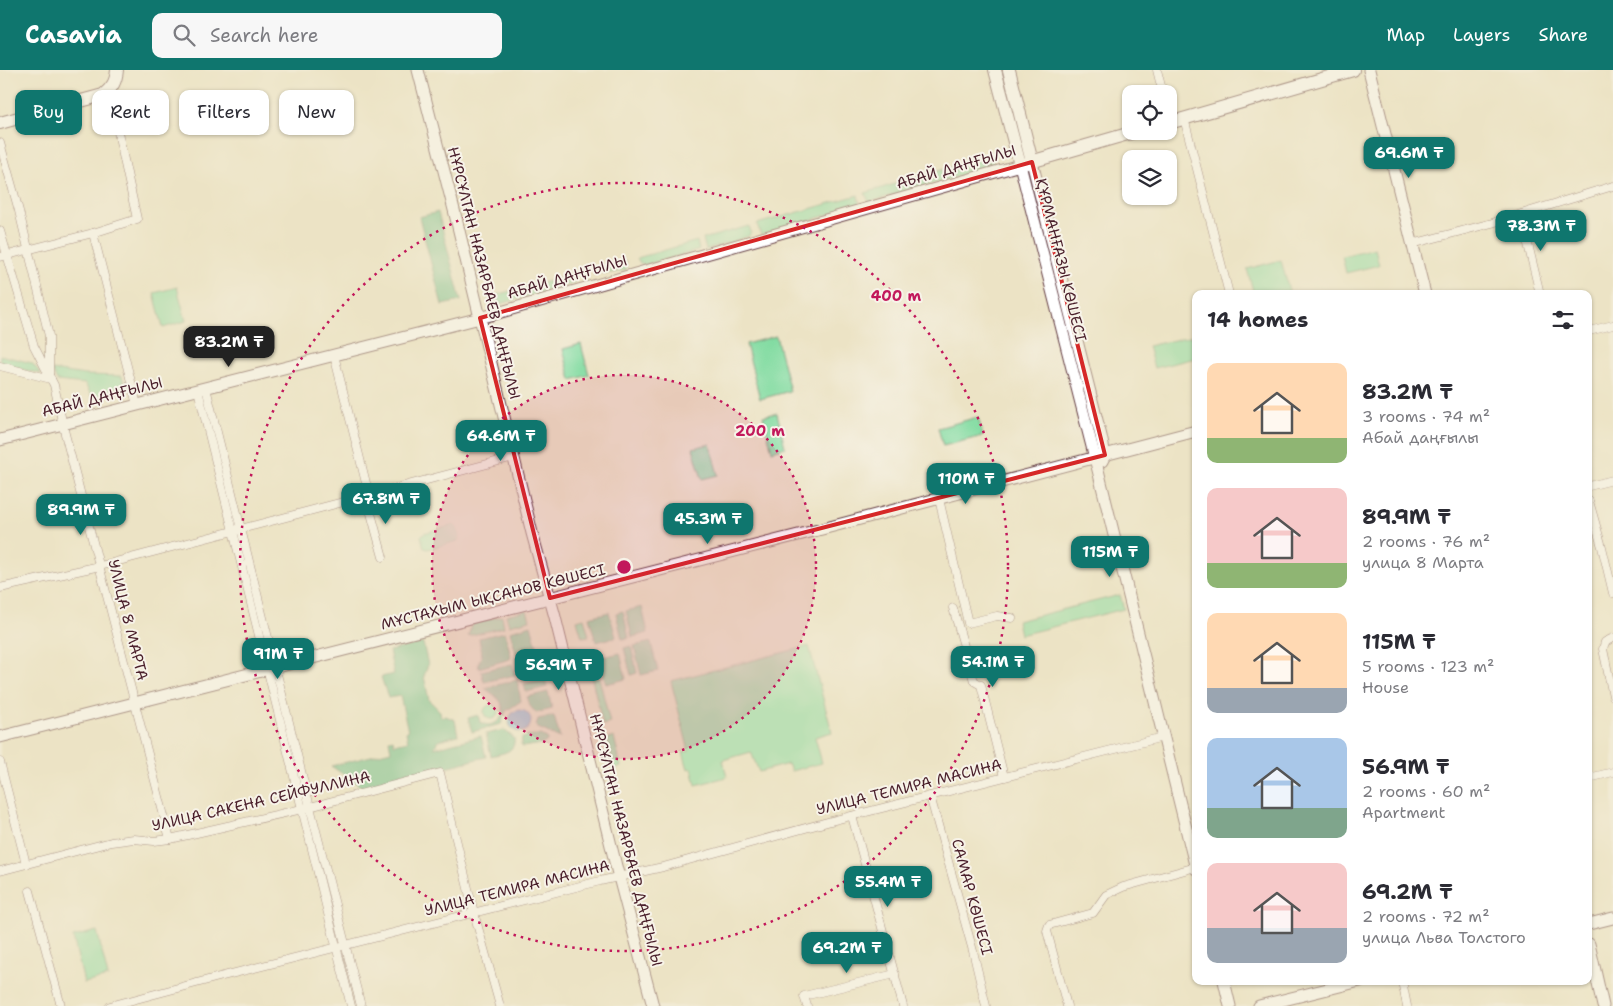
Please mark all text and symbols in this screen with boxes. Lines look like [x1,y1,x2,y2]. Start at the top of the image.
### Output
search box [152,13,502,58]
text: Casavia [25,19,122,51]
icon: search [170,21,198,49]
text: Search here [210,23,318,48]
text: Map [1387,23,1425,47]
text: Layers [1453,23,1510,47]
text: Share [1538,23,1588,47]
map controls [1122,85,1177,205]
button: locate [1122,85,1177,140]
chip: Buy [15,90,82,135]
chip: Rent [92,90,169,135]
chip: Filters [179,90,269,135]
chip: New [279,90,354,135]
pin: 69.6M ₸ [1363,136,1455,179]
street label: АБАЙ ДАҢҒЫЛЫ [893,139,1018,194]
text: 69.6M ₸ [1375,142,1443,163]
street label: НҰРСҰЛТАН НАЗАРБАЕВ ДАҢҒЫЛЫ [443,145,525,401]
button: layers [1122,150,1177,205]
street label: ҚҰРМАНҒАЗЫ КӨШЕСІ [1031,176,1091,344]
pin: 78.3M ₸ [1495,210,1587,252]
text: 78.3M ₸ [1506,215,1576,236]
street label: АБАЙ ДАҢҒЫЛЫ [504,249,629,304]
text: 400 m [871,286,921,306]
text: 14 homes [1207,306,1308,334]
icon: filters [1549,306,1577,334]
pin: 83.2M ₸ [183,326,275,368]
text: 83.2M ₸ [194,331,264,352]
street label: АБАЙ ДАҢҒЫЛЫ [39,371,164,422]
text: 83.2M ₸ [1362,378,1453,406]
icon: home [1247,383,1307,443]
text: 3 rooms · 74 m² [1362,406,1490,427]
pin: 64.6M ₸ [455,420,547,462]
text: 200 m [735,421,785,441]
text: 64.6M ₸ [467,425,535,446]
text: Абай даңғылы [1362,427,1479,448]
pin: 110M ₸ [925,462,1007,505]
text: 110M ₸ [938,468,994,489]
pin: 67.8M ₸ [340,482,432,525]
text: 67.8M ₸ [352,488,420,509]
pin: 89.9M ₸ [35,494,127,536]
text: 89.9M ₸ [47,499,115,520]
pin: 45.3M ₸ [662,502,754,545]
text: 89.9M ₸ [1362,503,1451,531]
text: 45.3M ₸ [674,508,742,529]
icon: home [1247,508,1307,568]
text: 2 rooms · 76 m² [1362,531,1490,552]
pin: 115M ₸ [1069,536,1151,578]
text: 115M ₸ [1082,541,1138,562]
text: улица 8 Марта [1362,552,1484,573]
street label: УЛИЦА 8 МАРТА [103,557,153,683]
centre of rings [615,558,633,576]
street label: МҰСТАХЫМ ЫҚСАНОВ КӨШЕСІ [379,559,607,635]
text: 115M ₸ [1362,628,1435,656]
icon: home [1247,633,1307,693]
pin: 91M ₸ [243,638,313,680]
text: 91M ₸ [253,643,303,664]
pin: 54.1M ₸ [947,646,1039,688]
pin: 56.9M ₸ [513,648,605,691]
text: 54.1M ₸ [962,651,1024,672]
text: 56.9M ₸ [526,654,592,675]
text: 5 rooms · 123 m² [1362,656,1494,677]
text: House [1362,677,1409,698]
street label: НҰРСҰЛТАН НАЗАРБАЕВ ДАҢҒЫЛЫ [585,712,667,968]
text: 56.9M ₸ [1362,753,1449,781]
street label: УЛИЦА ТЕМИРА МАСИНА [814,754,1004,820]
icon: home [1247,758,1307,818]
street label: УЛИЦА САКЕНА СЕЙФУЛЛИНА [150,765,372,836]
text: 2 rooms · 60 m² [1362,781,1490,802]
text: Apartment [1362,802,1445,823]
street label: САМАР КӨШЕСІ [947,837,997,957]
street label: УЛИЦА ТЕМИРА МАСИНА [422,855,612,921]
pin: 55.4M ₸ [842,866,934,908]
text: 55.4M ₸ [855,871,921,892]
text: 69.2M ₸ [1362,878,1453,906]
icon: home [1247,883,1307,943]
text: 2 rooms · 72 m² [1362,906,1490,927]
text: улица Льва Толстого [1362,927,1526,948]
pin: 69.2M ₸ [801,932,893,974]
text: 69.2M ₸ [813,937,881,958]

